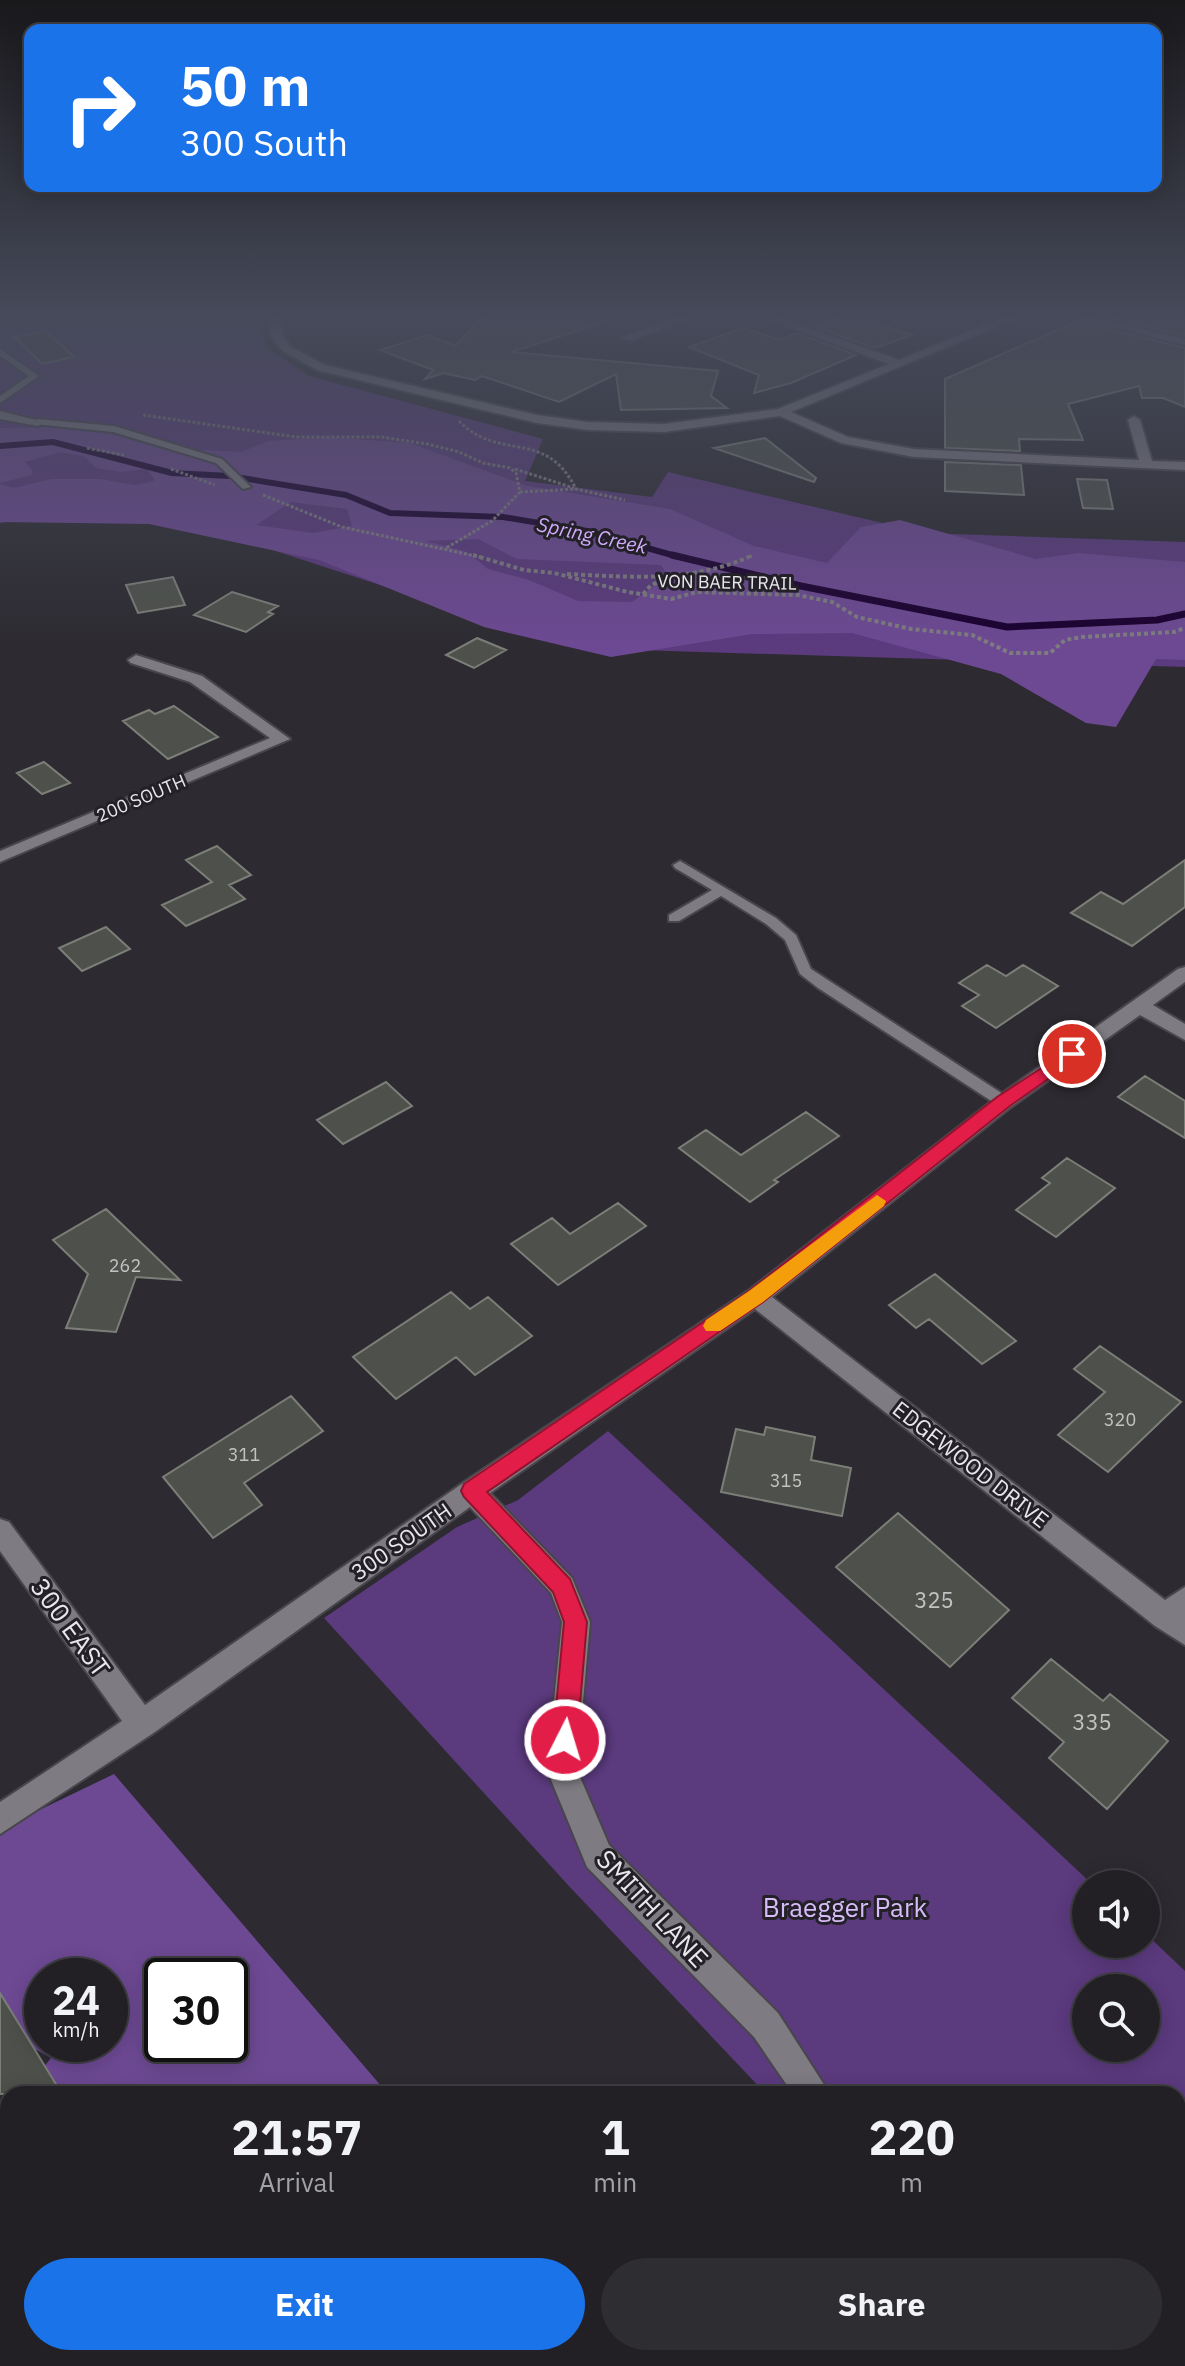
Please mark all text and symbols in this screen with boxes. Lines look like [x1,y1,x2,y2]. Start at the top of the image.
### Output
text: 50 m [180,49,310,121]
icon: right [48,56,152,160]
text: 300 South [180,119,348,166]
water label: Spring Creek [535,510,650,560]
street label: VON BAER TRAIL [657,569,797,595]
street label: 200 SOUTH [93,769,189,827]
pin [1038,1020,1106,1088]
icon: arrive [1050,1032,1094,1076]
house number: 262 [109,1254,141,1277]
street label: EDGEWOOD DRIVE [887,1394,1055,1534]
house number: 320 [1104,1408,1136,1431]
house number: 311 [228,1443,260,1466]
house number: 315 [770,1469,802,1492]
street label: 300 SOUTH [345,1496,457,1586]
street label: 300 EAST [24,1571,118,1683]
house number: 325 [914,1585,954,1614]
position arrow [523,1698,607,1782]
house number: 335 [1072,1707,1112,1736]
street label: SMITH LANE [590,1842,716,1974]
map controls [1072,1870,1160,2062]
button: sound [1072,1870,1160,1958]
park label: Braegger Park [763,1890,928,1924]
speed limit sign: 30 [144,1958,248,2062]
text: 24 [52,1974,100,2026]
button: search [1072,1974,1160,2062]
text: km/h [52,2016,100,2043]
text: 21:57 [231,2106,362,2168]
text: 1 [601,2106,630,2168]
text: 220 [868,2106,955,2168]
text: Arrival [259,2165,335,2199]
text: min [593,2165,637,2199]
text: m [900,2165,923,2199]
button: Exit [24,2258,585,2350]
button: Share [601,2258,1162,2350]

